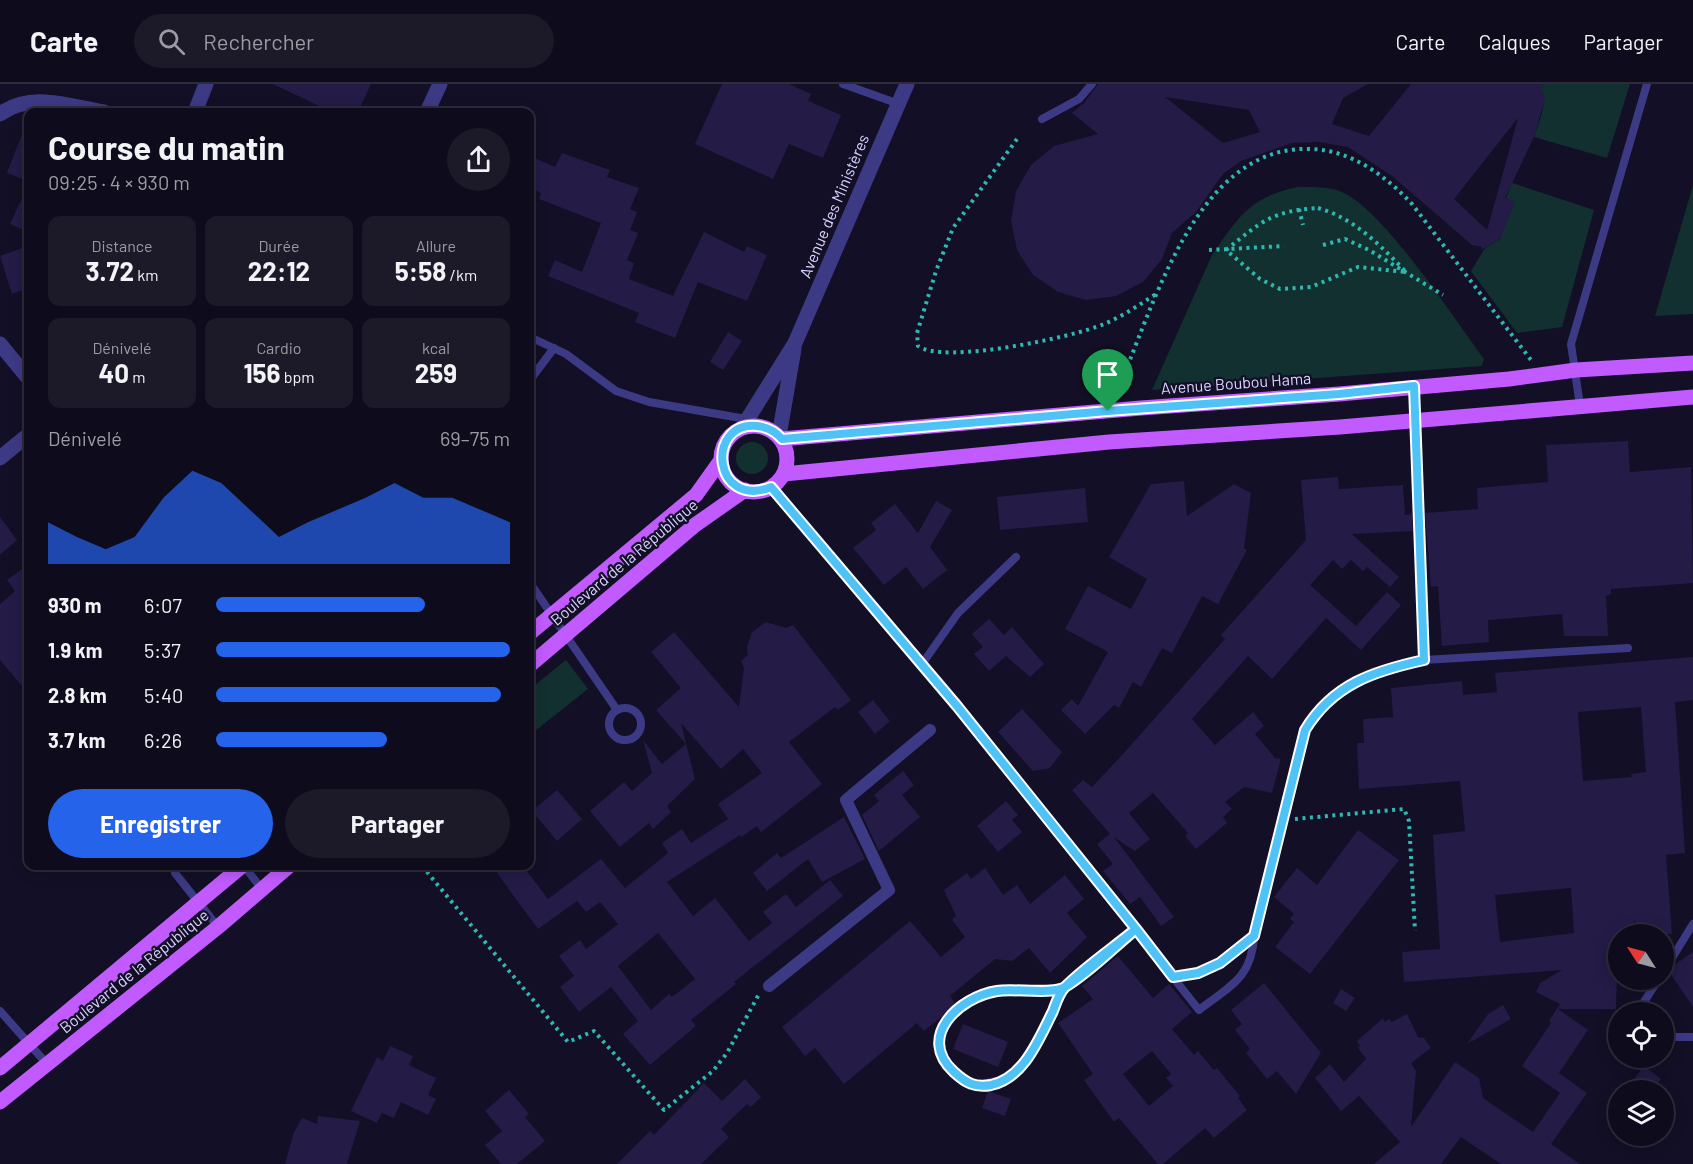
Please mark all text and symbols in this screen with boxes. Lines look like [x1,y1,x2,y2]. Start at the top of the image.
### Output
search box [134,14,554,68]
text: Carte [30,24,98,58]
icon: search [155,25,188,58]
text: Rechercher [203,28,314,54]
text: Carte [1396,29,1445,54]
text: Calques [1478,29,1551,54]
text: Partager [1584,29,1663,54]
text: Course du matin [48,127,285,167]
button: share [447,128,510,191]
street label: Avenue des Ministères [795,131,872,280]
text: 09:25 · 4 × 930 m [48,170,190,194]
text: Distance [92,236,152,255]
text: Durée [258,236,300,255]
text: Allure [416,236,456,255]
text: 3.72 [86,255,134,286]
text: 22:12 [248,255,310,286]
text: 5:58 [395,255,446,286]
text: km [134,265,158,284]
text: /km [446,265,477,284]
text: Dénivelé [92,338,152,357]
text: Cardio [256,338,302,357]
text: kcal [422,338,450,357]
pin [1082,349,1133,411]
text: 40 [99,357,129,388]
text: 156 [243,357,281,388]
text: 259 [415,357,457,388]
icon: arrive [1091,358,1124,391]
text: m [129,367,146,386]
text: bpm [281,367,315,386]
street label: Avenue Boubou Hama [1160,368,1312,397]
text: Dénivelé [48,426,122,450]
text: 69–75 m [440,426,510,450]
street label: Boulevard de la République [546,494,701,629]
text: 930 m [48,593,102,617]
text: 6:07 [144,593,182,617]
text: 1.9 km [48,638,102,662]
text: 5:37 [144,638,181,662]
text: 2.8 km [48,683,107,707]
text: 5:40 [144,683,183,707]
text: 3.7 km [48,728,105,752]
text: 6:26 [144,728,182,752]
button: Enregistrer [48,789,273,858]
button: Partager [285,789,510,858]
street label: Boulevard de la République [55,905,212,1037]
north arrow [1608,924,1674,990]
map controls [1608,924,1674,1146]
button: locate [1608,1002,1674,1068]
button: layers [1608,1080,1674,1146]

